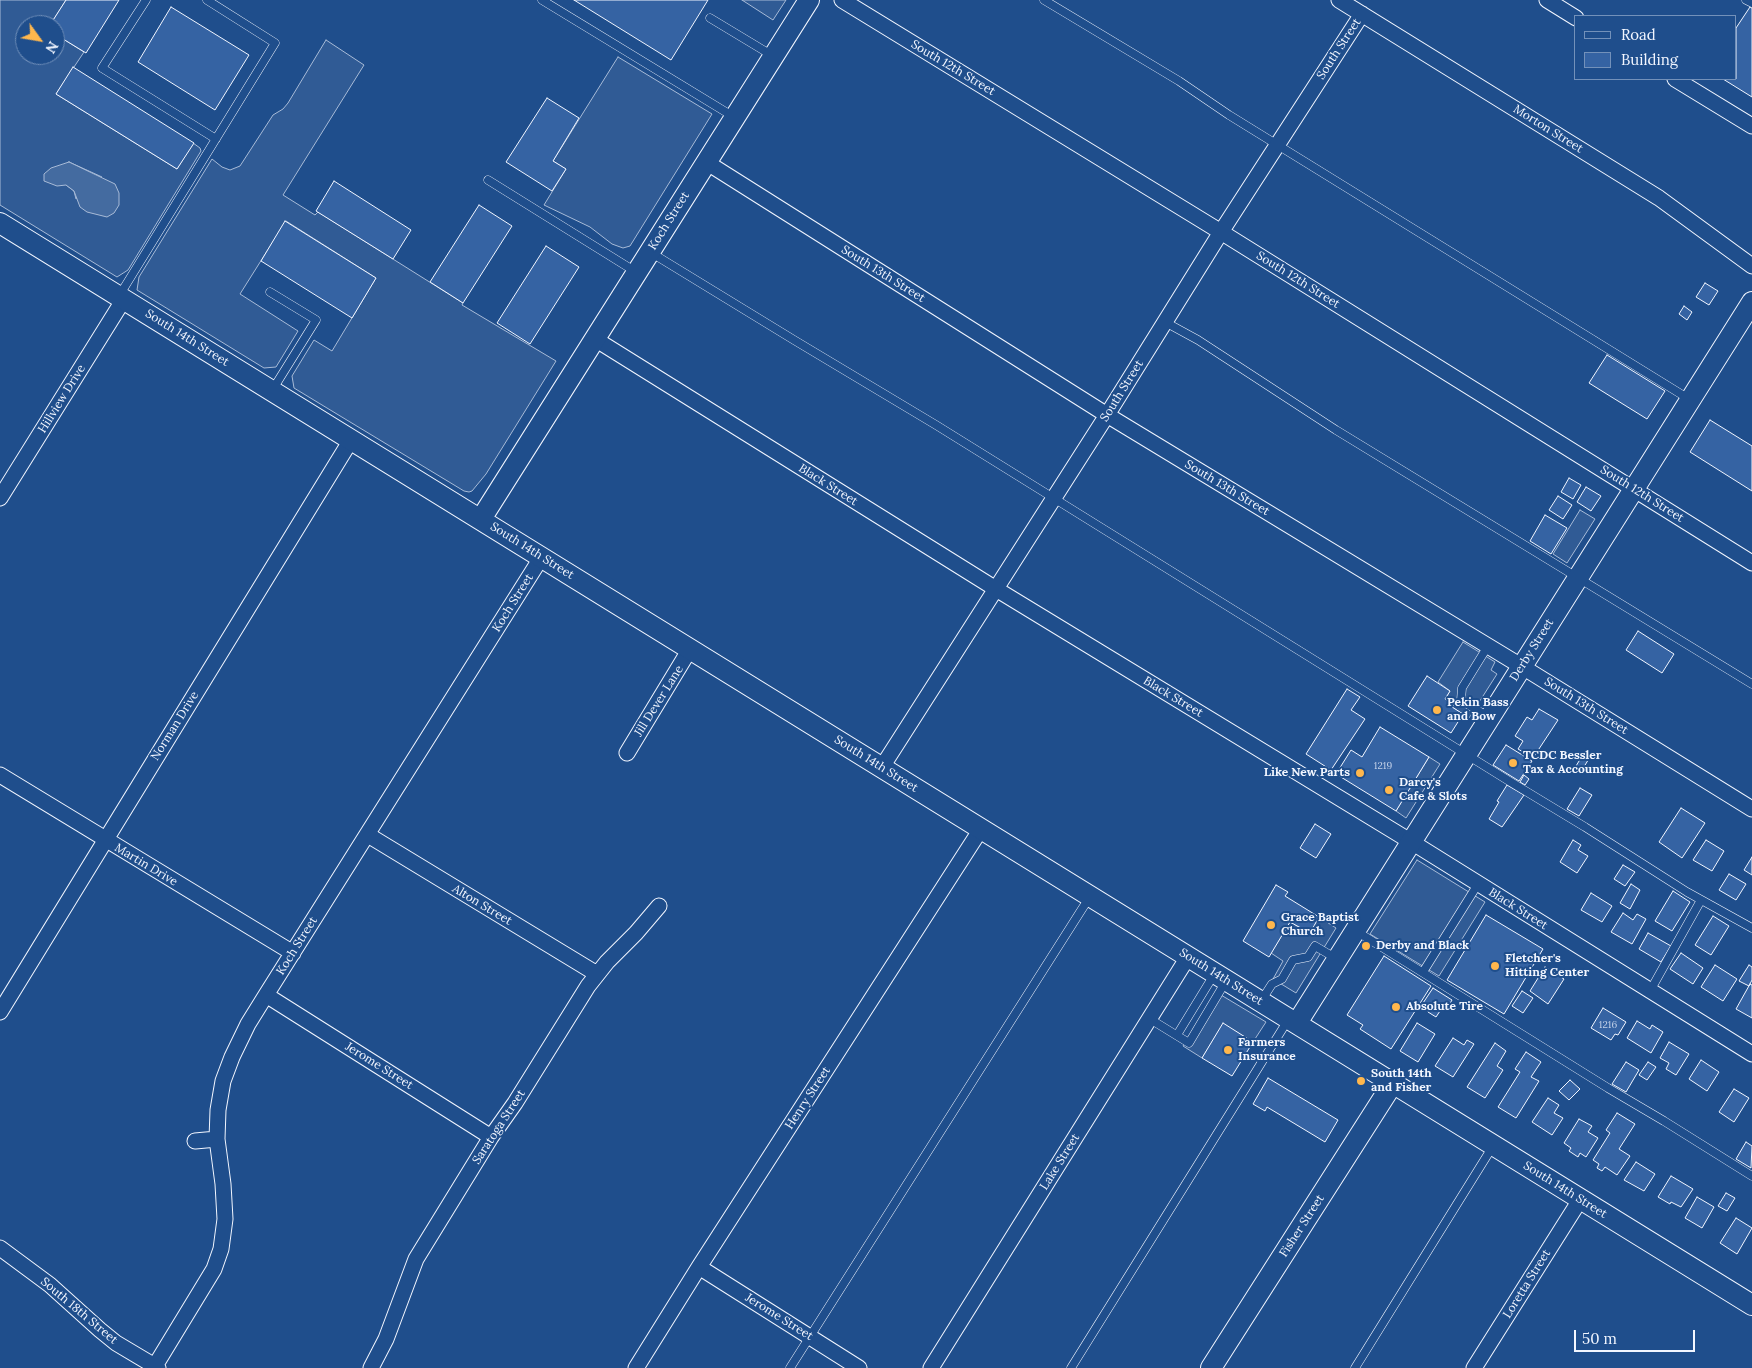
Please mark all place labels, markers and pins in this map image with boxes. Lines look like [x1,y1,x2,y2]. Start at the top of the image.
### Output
place label: Pekin Bass and Bow [1447,696,1509,724]
marker: Pekin Bass and Bow [1431,704,1443,716]
place label: TCDC Bessler Tax & Accounting [1523,749,1623,777]
marker: TCDC Bessler Tax & Accounting [1507,757,1519,769]
place label: Like New Parts [1264,766,1350,780]
marker: Like New Parts [1354,767,1366,779]
place label: Darcy's Cafe & Slots [1399,776,1467,804]
marker: Darcy's Cafe & Slots [1383,784,1395,796]
place label: Grace Baptist Church [1281,911,1359,939]
marker: Grace Baptist Church [1265,919,1277,931]
place label: Derby and Black [1376,939,1469,953]
marker: Derby and Black [1360,940,1372,952]
place label: Fletcher's Hitting Center [1505,952,1589,980]
marker: Fletcher's Hitting Center [1489,960,1501,972]
place label: Absolute Tire [1406,1000,1483,1014]
marker: Absolute Tire [1390,1001,1402,1013]
place label: Farmers Insurance [1238,1036,1296,1064]
marker: Farmers Insurance [1222,1044,1234,1056]
place label: South 14th and Fisher [1371,1067,1432,1095]
marker: South 14th and Fisher [1355,1075,1367,1087]

